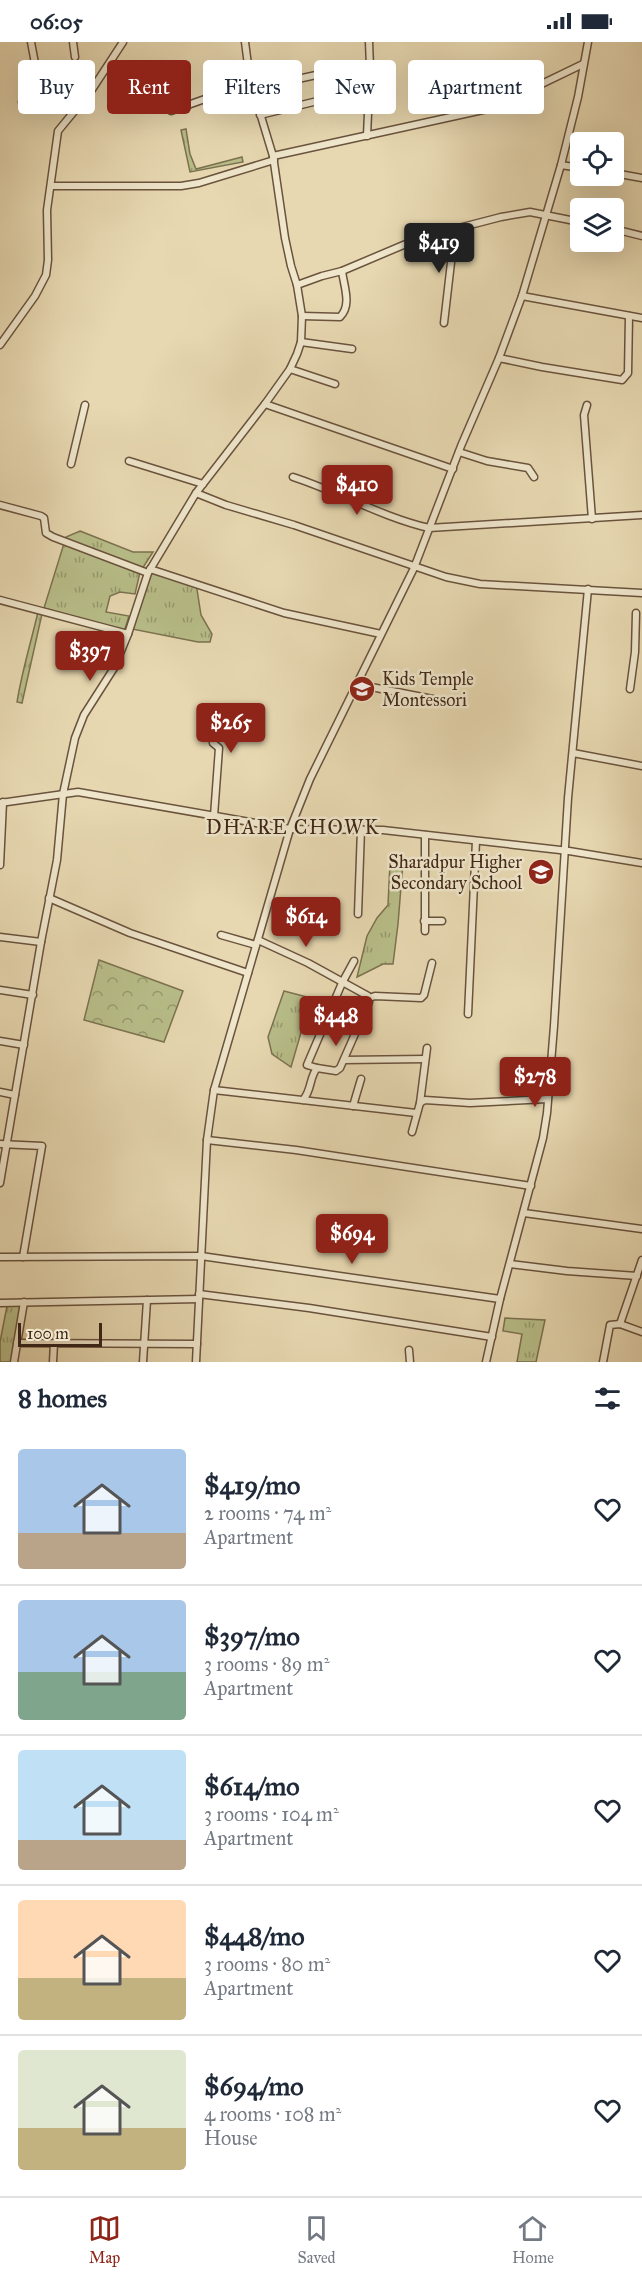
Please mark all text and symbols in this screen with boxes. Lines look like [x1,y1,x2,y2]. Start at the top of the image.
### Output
text: 06:05 [30,8,83,35]
chip: Buy [18,60,95,114]
chip: Rent [107,60,191,114]
chip: Filters [203,60,302,114]
chip: New [314,60,396,114]
chip: Apartment [408,60,544,114]
map controls [570,132,624,252]
button: locate [570,132,624,186]
button: layers [570,198,624,252]
pin: $419 [403,223,475,274]
text: $419 [418,230,460,254]
pin: $410 [321,465,393,516]
text: $410 [336,472,378,496]
pin: $397 [54,631,126,682]
text: $397 [69,638,111,662]
place label: Kids Temple Montessori [382,668,474,711]
school or university icon: Kids Temple Montessori [347,674,377,704]
pin: $265 [195,703,267,754]
text: $265 [210,710,252,734]
district label: DHARE CHOWK [206,815,380,839]
place label: Sharadpur Higher Secondary School [388,851,522,894]
school or university icon: Sharadpur Higher Secondary School [526,857,556,887]
pin: $614 [270,897,342,948]
text: $614 [285,904,327,928]
pin: $448 [300,996,372,1047]
text: $448 [314,1003,358,1027]
pin: $278 [499,1057,571,1108]
text: $278 [514,1064,556,1088]
pin: $694 [316,1214,388,1265]
text: $694 [330,1221,374,1245]
scale bar [18,1320,102,1348]
text: 100 m [27,1324,69,1343]
text: 8 homes [18,1382,107,1414]
icon: filters [591,1382,624,1415]
text: $419/mo [204,1469,300,1501]
icon: home [66,1473,138,1545]
icon: heart [591,1493,624,1526]
text: 2 rooms · 74 m² [204,1501,331,1525]
text: Apartment [204,1525,293,1549]
text: $397/mo [204,1620,300,1652]
icon: home [66,1624,138,1696]
icon: heart [591,1644,624,1677]
text: 3 rooms · 89 m² [204,1652,329,1676]
text: Apartment [204,1676,293,1700]
text: $614/mo [204,1770,300,1802]
icon: home [66,1774,138,1846]
icon: heart [591,1794,624,1827]
text: 3 rooms · 104 m² [204,1802,339,1826]
text: Apartment [204,1826,293,1850]
text: $448/mo [204,1920,304,1952]
icon: home [66,1924,138,1996]
icon: heart [591,1944,624,1977]
text: 3 rooms · 80 m² [204,1952,330,1976]
text: Apartment [204,1976,293,2000]
text: $694/mo [204,2070,303,2102]
icon: home [66,2074,138,2146]
icon: heart [591,2094,624,2127]
text: 4 rooms · 108 m² [204,2102,341,2126]
text: House [204,2126,258,2150]
tab: Map [88,2212,121,2267]
tab: Saved [298,2212,336,2267]
tab: Home [512,2212,554,2267]

